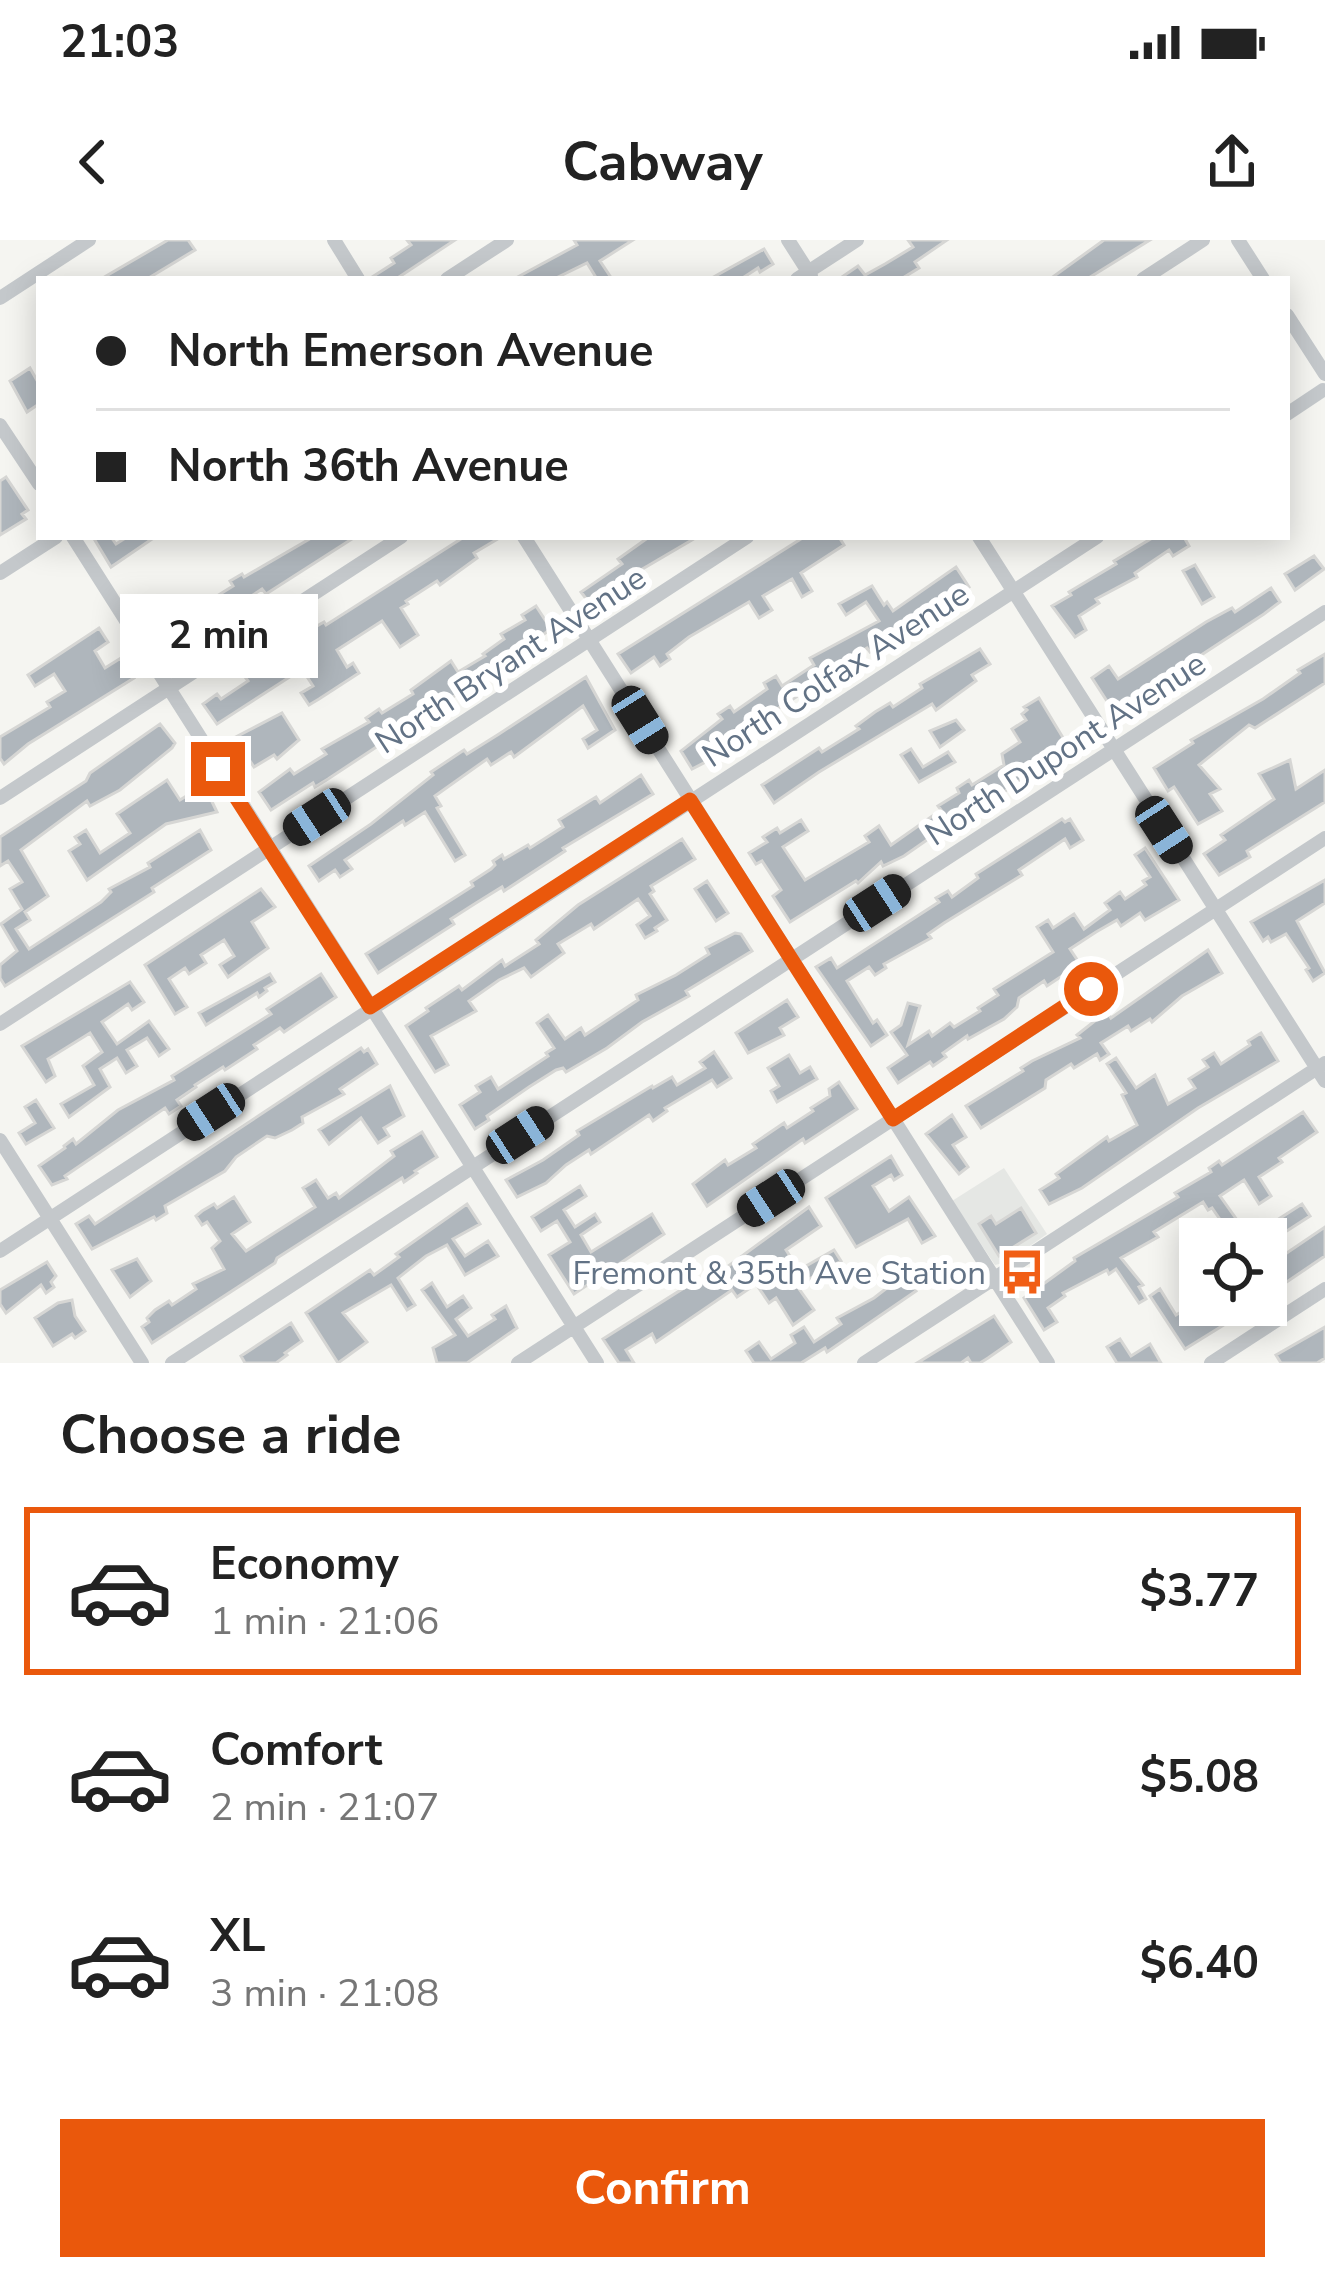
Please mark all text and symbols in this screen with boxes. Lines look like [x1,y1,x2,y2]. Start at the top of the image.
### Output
text: 21:03 [60,12,179,73]
text: Cabway [562,125,763,199]
icon: back [60,129,126,195]
icon: share [1199,129,1265,195]
text: North Emerson Avenue [168,321,653,382]
text: North 36th Avenue [168,436,569,497]
street label: North Bryant Avenue [367,556,655,765]
street label: North Colfax Avenue [694,572,978,778]
callout: 2 min [119,595,317,679]
text: 2 min [169,609,269,662]
street label: North Dupont Avenue [917,642,1215,857]
car [606,680,674,760]
route end [191,742,245,796]
car [277,782,357,852]
car [1129,790,1199,870]
car [837,868,917,938]
route start [1064,962,1118,1016]
car [171,1077,251,1147]
car [480,1100,560,1170]
car [731,1163,811,1233]
map controls [1179,1218,1287,1326]
button: locate [1179,1218,1287,1326]
bus stop icon: Fremont & 35th Ave Station [997,1247,1047,1297]
place label: Fremont & 35th Ave Station [572,1251,986,1296]
text: Choose a ride [60,1398,401,1472]
text: Economy [210,1534,399,1595]
icon: car [66,1537,174,1645]
text: $3.77 [1140,1561,1259,1622]
text: 1 min · 21:06 [210,1595,439,1648]
text: Comfort [210,1720,382,1781]
icon: car [66,1723,174,1831]
text: $5.08 [1140,1747,1259,1808]
text: 2 min · 21:07 [210,1781,439,1834]
text: XL [210,1906,266,1967]
icon: car [66,1909,174,2017]
text: $6.40 [1140,1933,1259,1994]
text: 3 min · 21:08 [210,1967,439,2020]
button: Confirm [60,2119,1265,2257]

